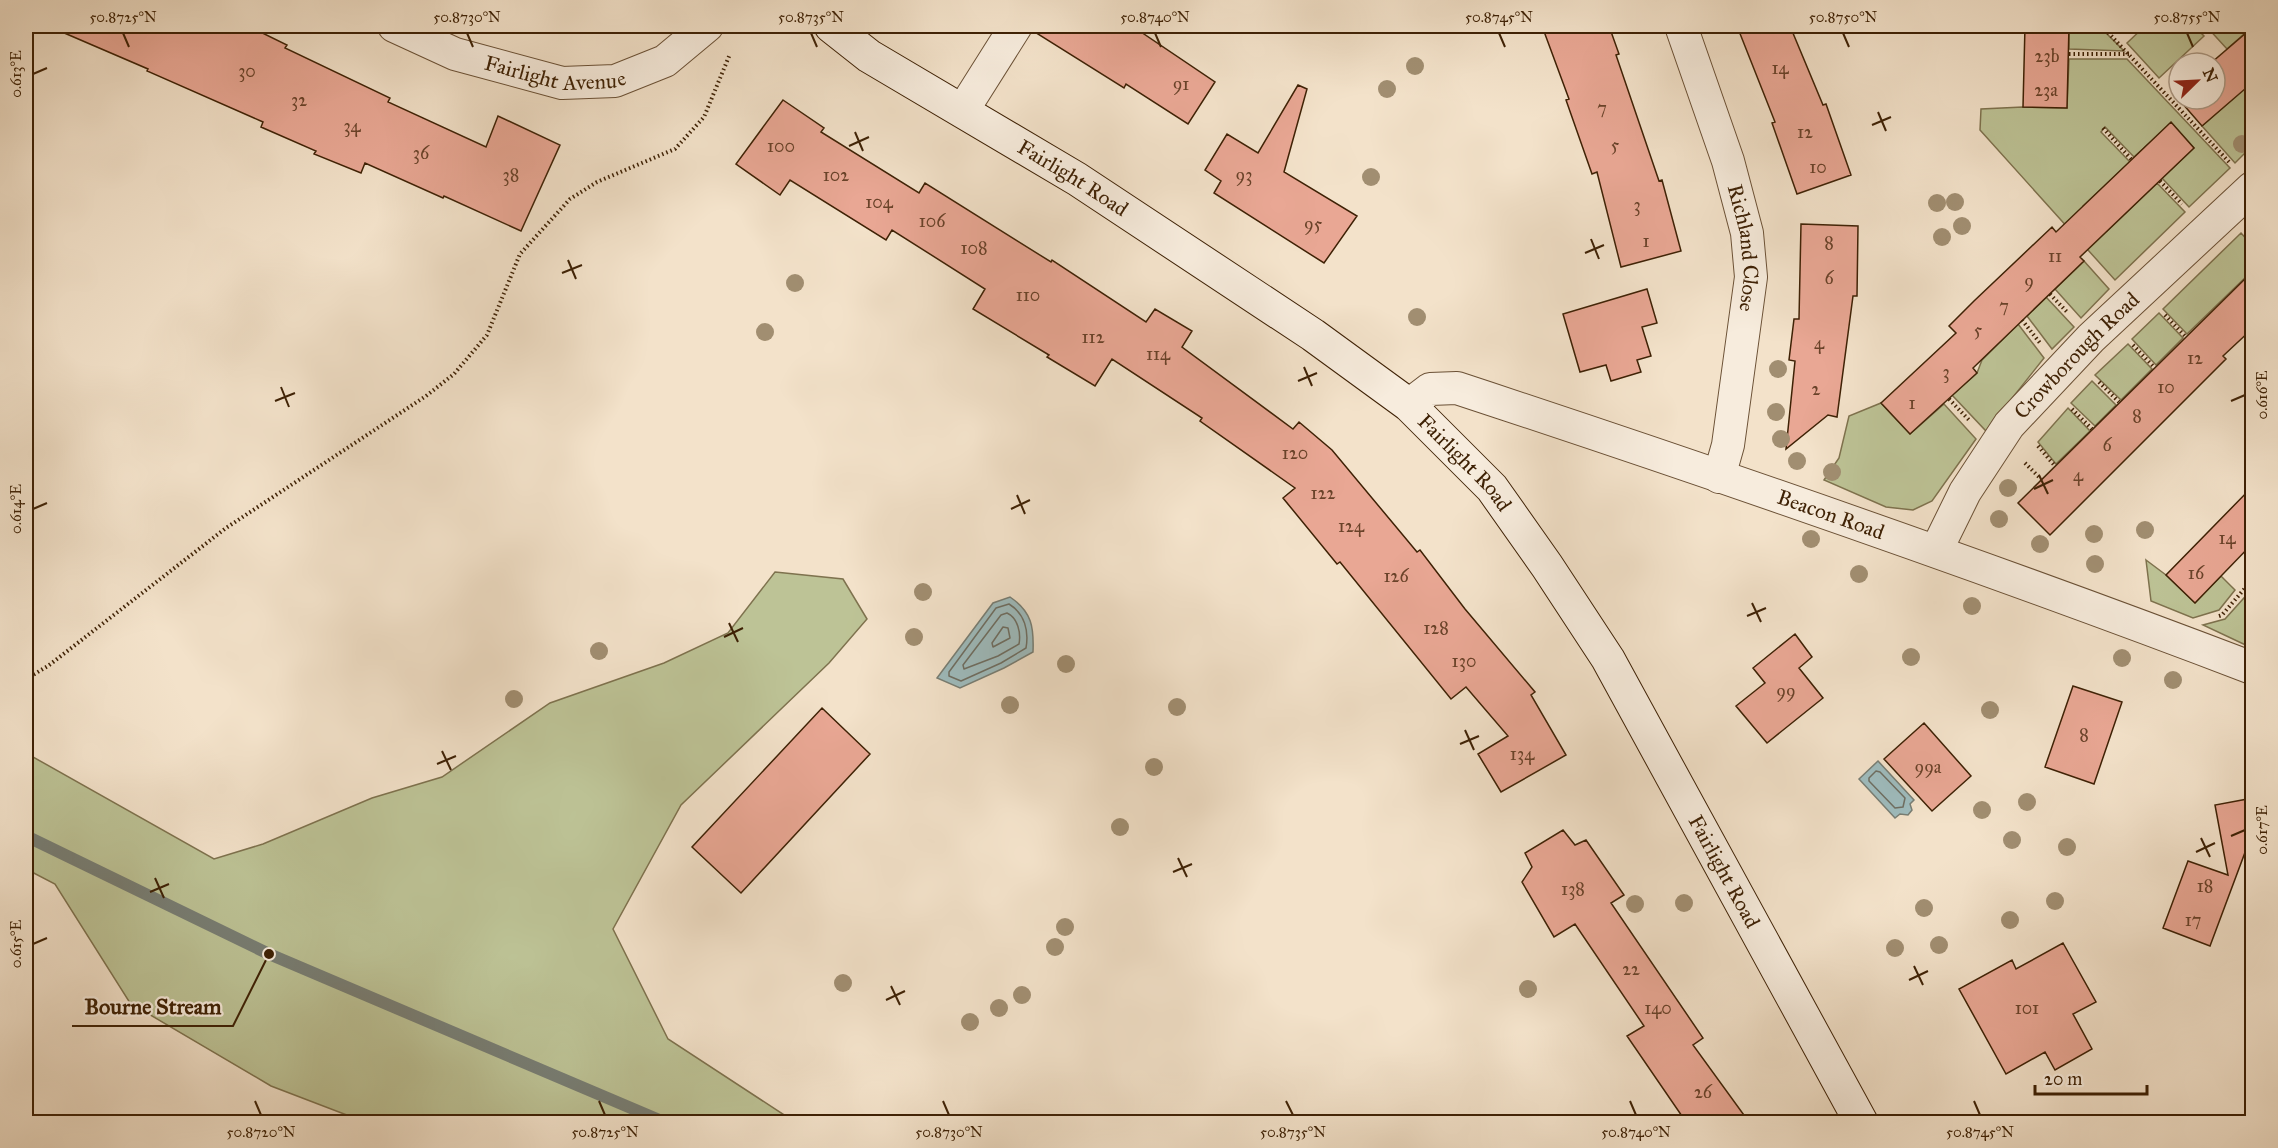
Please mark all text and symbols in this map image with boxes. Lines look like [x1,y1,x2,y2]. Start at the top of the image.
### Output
text: 50.8725°N [89,8,157,26]
text: 50.8730°N [433,8,501,26]
text: 50.8735°N [778,8,844,26]
text: 50.8740°N [1120,8,1190,26]
text: 50.8745°N [1465,8,1533,26]
text: 50.8750°N [1809,8,1878,26]
text: 50.8755°N [2154,8,2221,26]
house number: 23b [2035,45,2060,67]
text: 0.613°E [7,50,25,98]
street label: Fairlight Avenue [482,50,630,96]
north arrow [2167,51,2227,111]
house number: 14 [1771,57,1790,79]
house number: 30 [238,60,256,82]
text: N [2199,65,2222,86]
house number: 91 [1173,73,1189,95]
house number: 23a [2034,79,2058,101]
house number: 32 [291,89,307,111]
house number: 7 [1597,97,1607,119]
house number: 34 [343,115,362,137]
house number: 12 [1797,121,1813,143]
street label: Fairlight Road [1013,134,1133,222]
house number: 5 [1611,134,1620,156]
house number: 100 [767,135,795,157]
house number: 36 [413,142,430,164]
house number: 10 [1809,156,1827,178]
house number: 38 [503,164,519,186]
house number: 102 [823,164,849,186]
house number: 93 [1236,164,1252,186]
street label: Richland Close [1722,181,1764,314]
house number: 104 [865,191,894,213]
house number: 3 [1633,194,1641,216]
house number: 106 [919,210,946,232]
house number: 95 [1304,213,1323,235]
house number: 1 [1642,230,1650,252]
house number: 8 [1824,232,1834,254]
house number: 108 [960,237,988,259]
house number: 11 [2048,245,2062,267]
house number: 6 [1824,267,1834,289]
house number: 9 [2024,270,2034,292]
house number: 110 [1016,284,1040,306]
street label: Crowborough Road [2009,286,2145,424]
house number: 7 [1999,295,2009,317]
house number: 5 [1974,319,1983,341]
house number: 112 [1081,326,1105,348]
house number: 4 [1814,332,1825,354]
house number: 114 [1146,343,1171,365]
house number: 12 [2187,347,2203,369]
house number: 3 [1942,361,1950,383]
text: 0.616°E [2253,370,2271,420]
house number: 10 [2157,376,2175,398]
house number: 2 [1812,378,1821,400]
house number: 1 [1908,392,1916,414]
house number: 8 [2132,405,2142,427]
street label: Fairlight Road [1412,408,1518,517]
house number: 6 [2102,434,2112,456]
house number: 120 [1282,442,1308,464]
house number: 4 [2073,464,2084,486]
house number: 122 [1311,482,1336,504]
text: 0.614°E [7,484,25,534]
street label: Beacon Road [1774,484,1888,545]
house number: 124 [1338,515,1365,537]
house number: 14 [2218,527,2237,549]
house number: 16 [2188,562,2205,584]
house number: 126 [1383,565,1409,587]
house number: 128 [1423,617,1449,639]
house number: 130 [1452,650,1476,672]
house number: 99 [1776,680,1796,702]
house number: 8 [2079,724,2089,746]
house number: 134 [1510,743,1535,765]
house number: 99a [1915,756,1942,778]
text: 0.617°E [2253,805,2271,855]
street label: Fairlight Road [1683,810,1766,933]
house number: 18 [2197,875,2213,897]
house number: 138 [1561,878,1585,900]
house number: 17 [2185,909,2201,931]
text: 0.615°E [7,920,25,968]
house number: 22 [1622,958,1640,980]
callout: Bourne Stream [72,986,233,1026]
text: Bourne Stream [84,993,222,1020]
house number: 140 [1644,997,1672,1019]
house number: 101 [2015,997,2039,1019]
scale bar [2035,1058,2148,1096]
text: 20 m [2044,1068,2082,1090]
house number: 26 [1694,1081,1713,1103]
text: 50.8720°N [226,1123,296,1141]
text: 50.8725°N [571,1123,639,1141]
text: 50.8730°N [915,1123,983,1141]
text: 50.8735°N [1260,1123,1326,1141]
text: 50.8740°N [1601,1123,1671,1141]
text: 50.8745°N [1946,1123,2014,1141]

